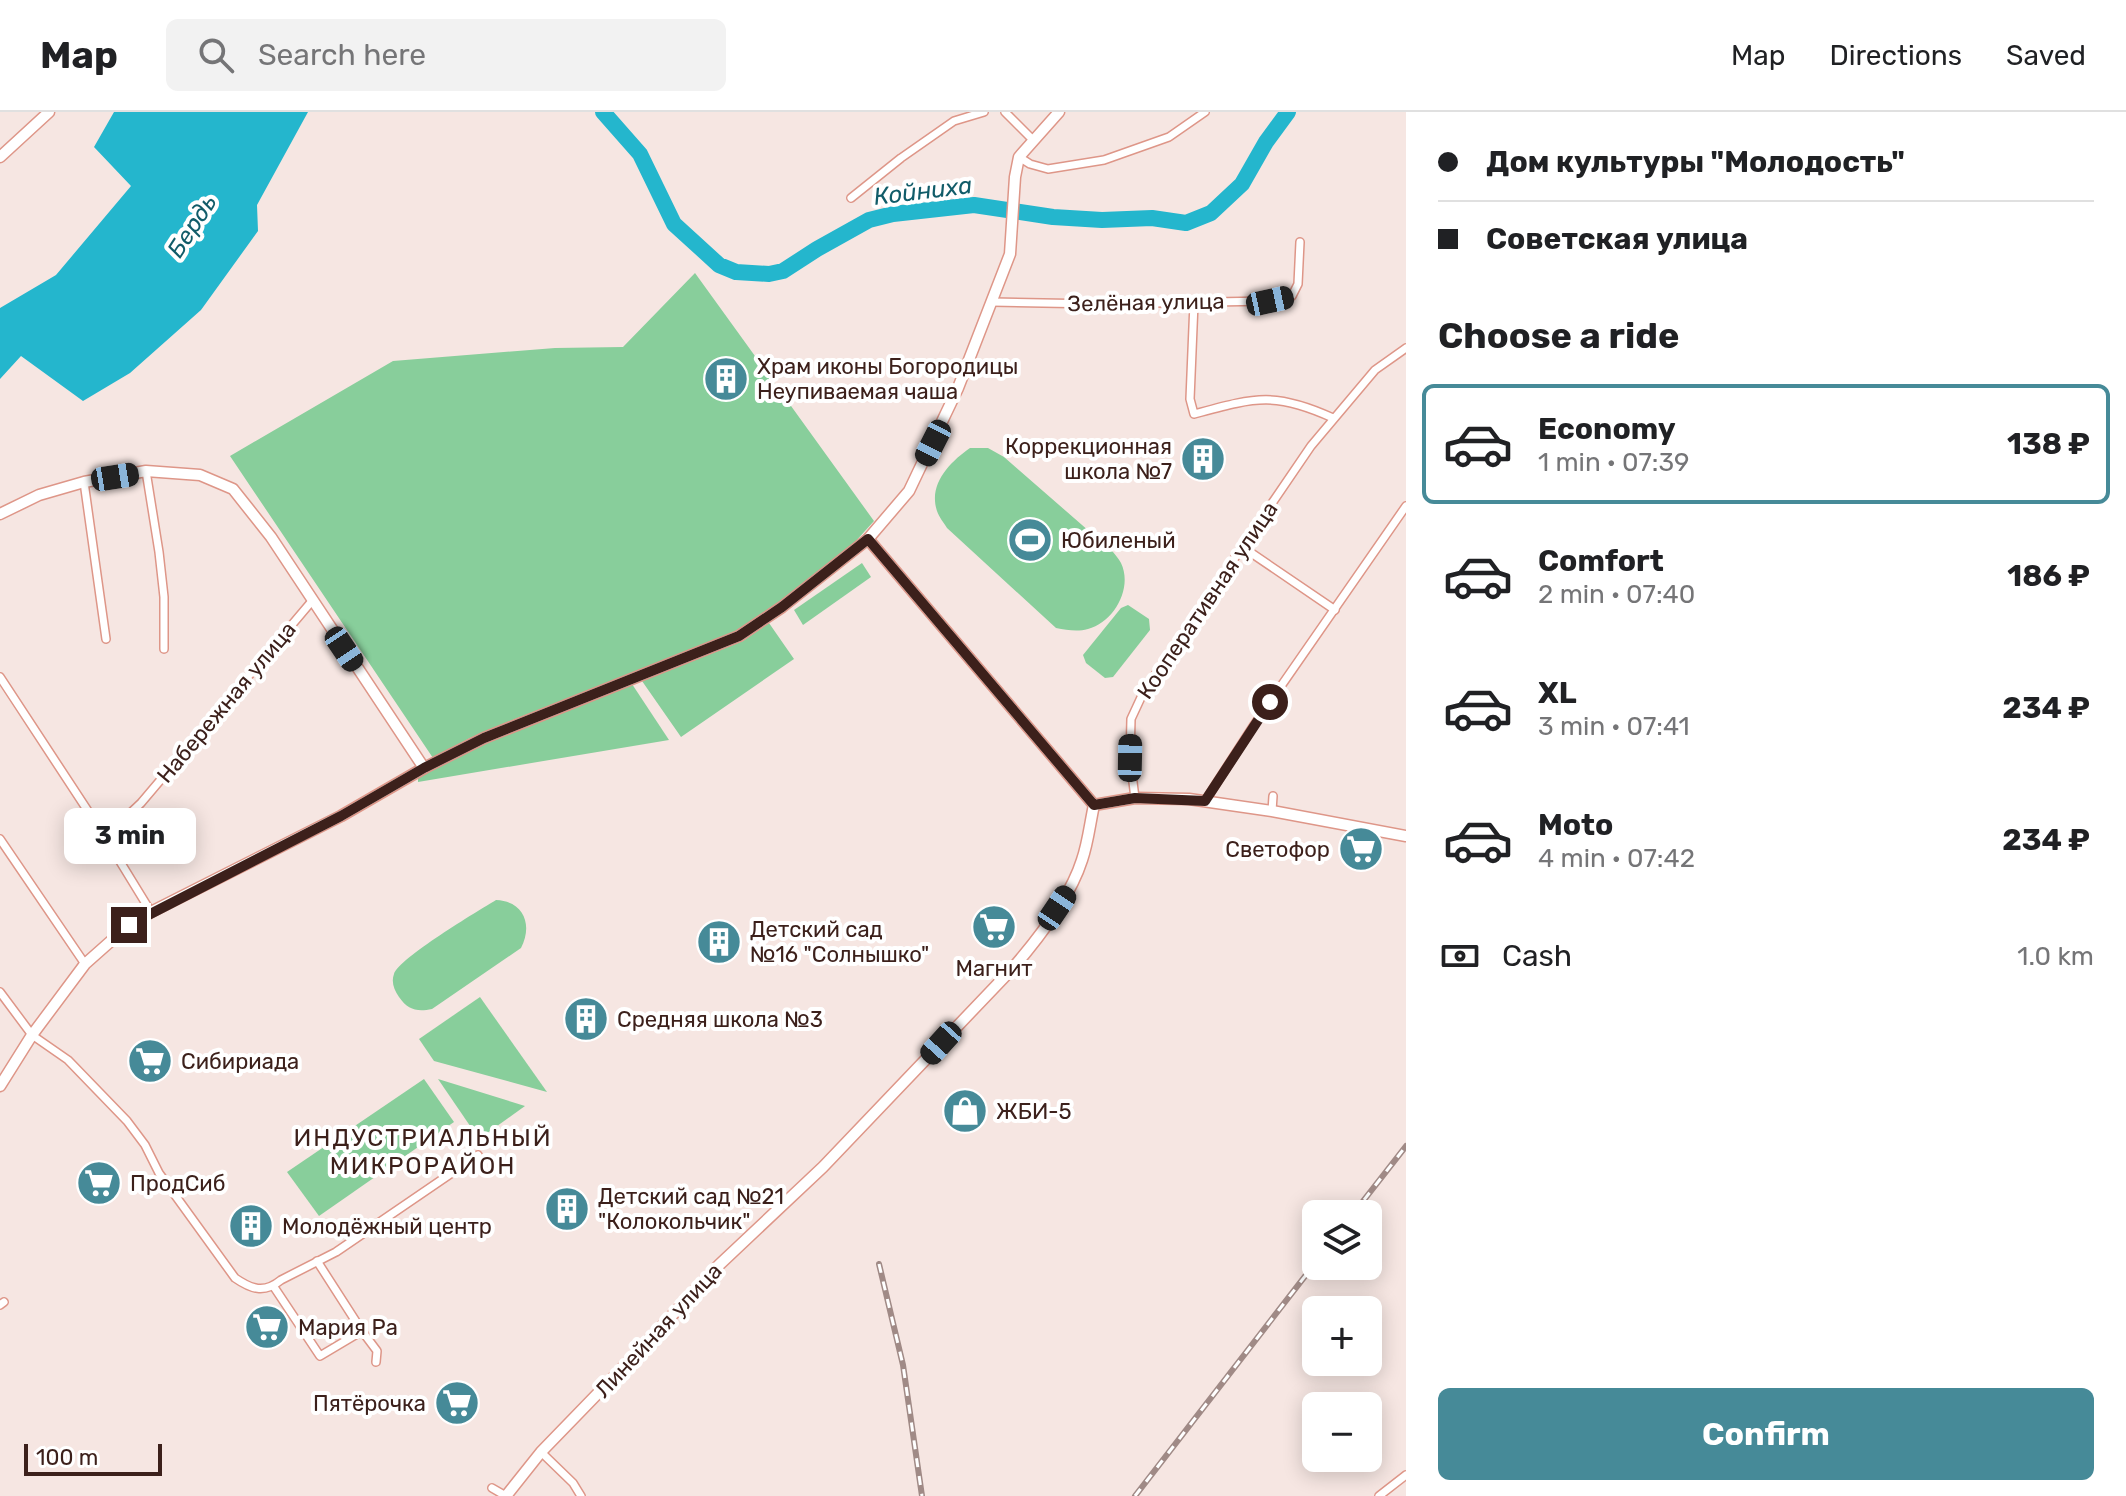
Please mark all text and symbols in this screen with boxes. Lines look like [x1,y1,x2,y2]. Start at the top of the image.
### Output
search box [166,19,726,91]
text: Map [40,32,118,78]
icon: search [194,33,238,77]
text: Search here [258,37,426,73]
text: Map [1731,39,1785,72]
text: Directions [1829,39,1962,72]
text: Saved [2006,39,2086,72]
text: Дом культуры "Молодость" [1486,144,1905,180]
water label: Койниха [872,171,974,211]
water label: Бердь [161,189,223,263]
text: Советская улица [1486,221,1748,257]
car [1244,284,1296,318]
street label: Зелёная улица [1067,288,1225,317]
text: Choose a ride [1438,314,1679,357]
place label: Храм иконы Богородицы Неупиваемая чаша [757,353,1018,405]
building icon: Храм иконы Богородицы Неупиваемая чаша [702,355,750,403]
icon: car [1442,408,1514,480]
text: Economy [1538,411,1676,447]
car [911,416,955,470]
text: 138 ₽ [2007,426,2090,462]
place label: Коррекционная школа №7 [1005,433,1172,485]
building icon: Коррекционная школа №7 [1179,435,1227,483]
text: 1 min · 07:39 [1538,447,1690,478]
car [89,461,141,493]
street label: Кооперативная улица [1131,496,1284,704]
sports icon: Юбиленый [1006,516,1054,564]
place label: Юбиленый [1061,527,1176,554]
icon: car [1442,540,1514,612]
text: Comfort [1538,543,1664,579]
text: 186 ₽ [2007,558,2090,594]
text: 2 min · 07:40 [1538,579,1695,610]
street label: Набережная улица [151,616,302,788]
car [321,622,367,676]
icon: car [1442,672,1514,744]
text: XL [1538,675,1577,711]
route start [1252,684,1288,720]
text: 234 ₽ [2002,690,2090,726]
text: 3 min · 07:41 [1538,711,1690,742]
car [1118,734,1142,782]
icon: car [1442,804,1514,876]
text: Moto [1538,807,1613,843]
callout: 3 min [63,809,195,865]
text: 3 min [95,820,165,851]
text: 234 ₽ [2002,822,2090,858]
supermarket icon: Светофор [1337,825,1385,873]
place label: Светофор [1225,836,1330,863]
text: 4 min · 07:42 [1538,843,1695,874]
car [1034,881,1080,935]
supermarket icon: Магнит [970,903,1018,951]
route end [111,907,147,943]
place label: Детский сад №16 "Солнышко" [750,916,929,968]
building icon: Детский сад №16 "Солнышко" [695,918,743,966]
icon: cash [1438,934,1482,978]
text: Cash [1502,938,1572,974]
text: 1.0 km [2017,941,2094,972]
place label: Магнит [955,955,1033,982]
building icon: Средняя школа №3 [562,995,610,1043]
place label: Средняя школа №3 [617,1006,823,1033]
car [916,1017,966,1069]
supermarket icon: Сибириада [126,1037,174,1085]
place label: Сибириада [181,1048,299,1075]
shop icon: ЖБИ-5 [941,1087,989,1135]
place label: ЖБИ-5 [996,1098,1072,1125]
district label: ИНДУСТРИАЛЬНЫЙ МИКРОРАЙОН [293,1124,553,1180]
supermarket icon: ПродСиб [75,1159,123,1207]
place label: ПродСиб [130,1170,225,1197]
place label: Детский сад №21 "Колокольчик" [598,1183,784,1235]
building icon: Детский сад №21 "Колокольчик" [543,1185,591,1233]
map controls [1302,1200,1382,1472]
button: layers [1302,1200,1382,1280]
building icon: Молодёжный центр [227,1202,275,1250]
place label: Молодёжный центр [282,1213,492,1240]
street label: Линейная улица [589,1257,728,1403]
button: + [1302,1296,1382,1376]
supermarket icon: Мария Ра [243,1303,291,1351]
place label: Мария Ра [298,1314,398,1341]
supermarket icon: Пятёрочка [433,1379,481,1427]
button: Confirm [1438,1388,2094,1480]
place label: Пятёрочка [313,1390,426,1417]
button: − [1302,1392,1382,1472]
scale bar [24,1440,162,1476]
text: 100 m [36,1444,98,1471]

